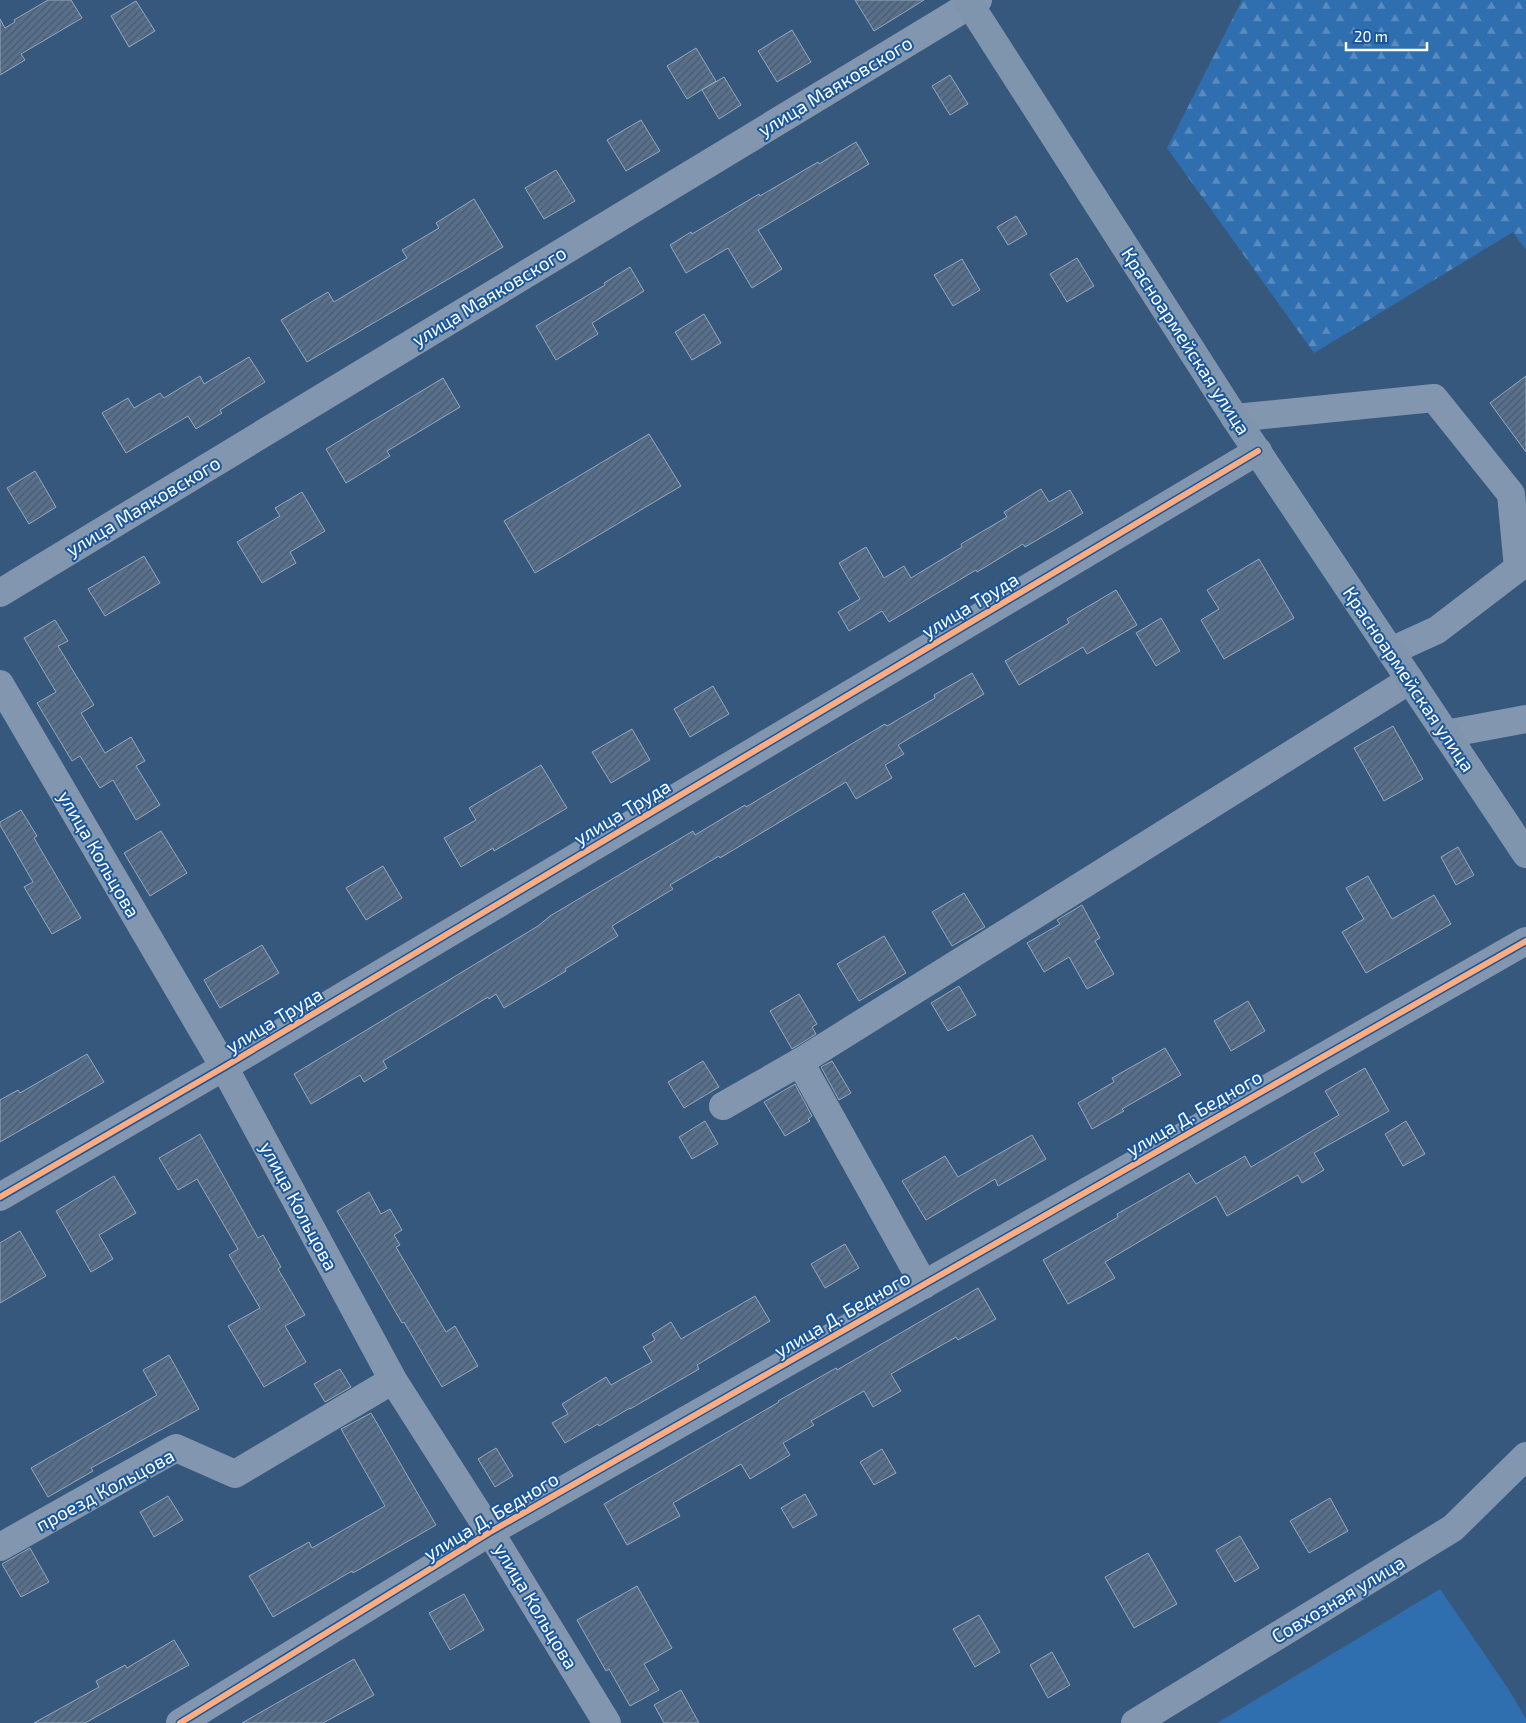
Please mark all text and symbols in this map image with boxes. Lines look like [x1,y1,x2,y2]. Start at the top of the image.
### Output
scale bar [1346,20,1427,52]
text: 20 m [1354,27,1388,45]
street label: улица Маяковского [753,30,917,142]
street label: улица Маяковского [407,240,571,352]
street label: Красноармейская улица [1116,243,1256,439]
street label: улица Маяковского [61,450,225,562]
street label: улица Труда [917,567,1023,643]
street label: Красноармейская улица [1338,582,1480,776]
street label: улица Труда [569,774,675,850]
street label: улица Кольцова [53,786,145,922]
street label: улица Труда [221,982,327,1058]
street label: улица Д. Бедного [1122,1064,1266,1162]
street label: улица Кольцова [255,1137,343,1275]
street label: улица Д. Бедного [770,1265,914,1363]
street label: проезд Кольцова [32,1443,178,1536]
street label: улица Д. Бедного [419,1466,563,1566]
street label: улица Кольцова [489,1539,583,1673]
street label: Совхозная улица [1267,1550,1409,1648]

